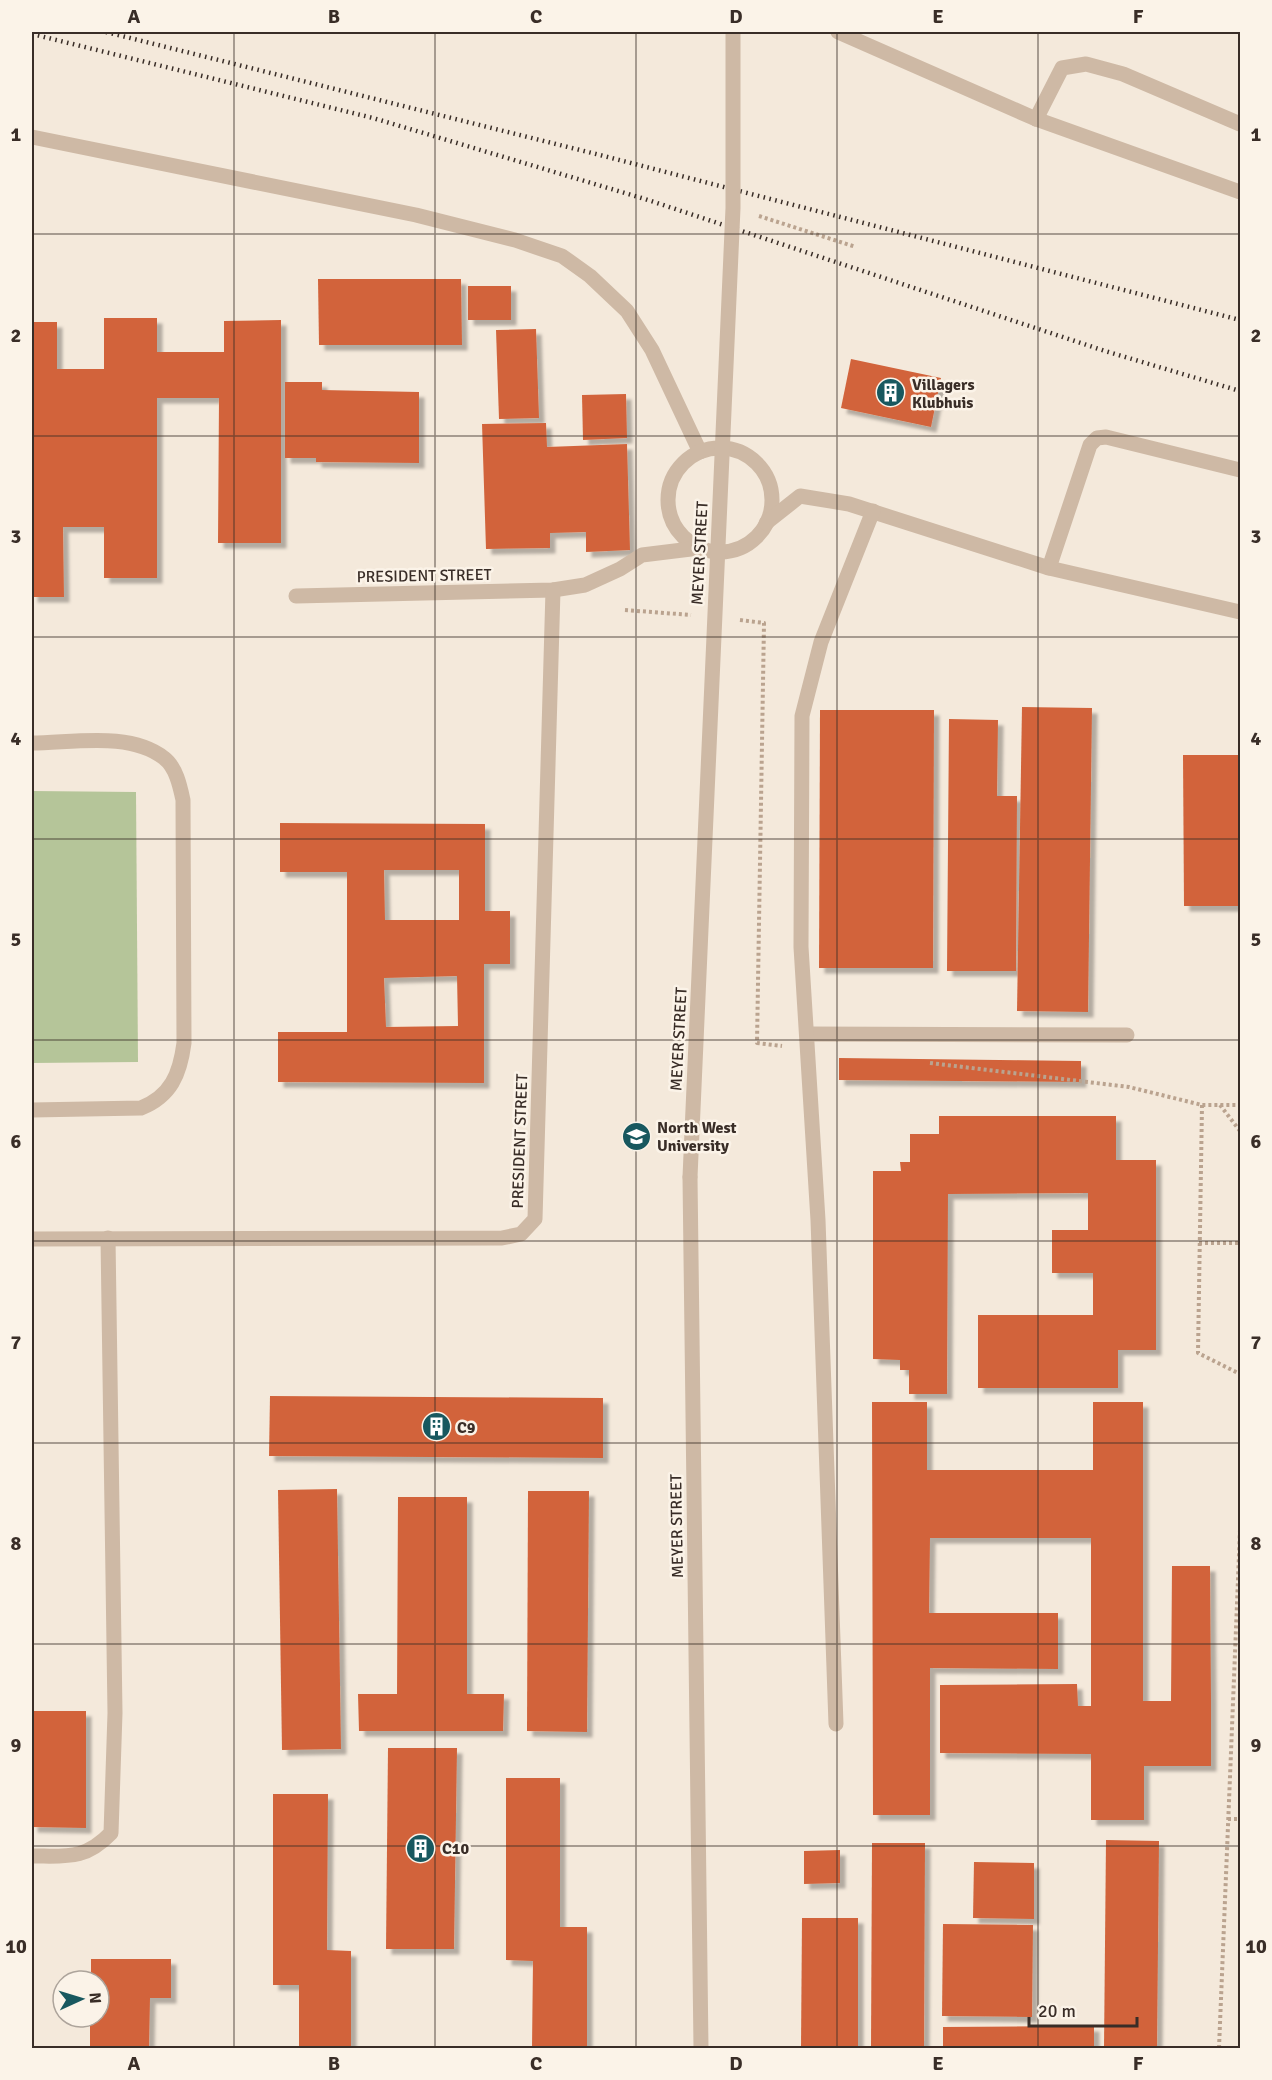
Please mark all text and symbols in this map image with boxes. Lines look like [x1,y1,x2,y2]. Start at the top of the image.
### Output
text: A [128,4,141,29]
text: B [328,4,340,29]
text: C [530,4,542,29]
text: D [729,4,743,29]
text: E [932,4,944,29]
text: F [1133,4,1144,29]
text: 1 [11,122,22,147]
text: 1 [1251,122,1262,147]
text: 2 [11,323,21,348]
text: 2 [1251,323,1261,348]
place label: Villagers Klubhuis [912,375,974,413]
building icon: Villagers Klubhuis [875,377,907,409]
street label: MEYER STREET [687,500,713,606]
text: 3 [11,524,21,549]
text: 3 [1251,524,1261,549]
street label: PRESIDENT STREET [356,565,492,587]
text: 4 [11,726,22,751]
text: 4 [1251,726,1262,751]
text: 5 [11,927,21,952]
text: 5 [1251,927,1261,952]
street label: MEYER STREET [666,986,692,1092]
street label: PRESIDENT STREET [508,1073,532,1209]
place label: North West University [657,1118,737,1156]
school or university icon: North West University [620,1120,652,1152]
text: 6 [11,1129,22,1154]
text: 6 [1251,1129,1262,1154]
text: 7 [11,1330,22,1355]
text: 7 [1251,1330,1262,1355]
building icon: C9 [420,1411,452,1443]
place label: C9 [457,1418,476,1438]
street label: MEYER STREET [666,1474,688,1578]
text: 8 [11,1531,22,1556]
text: 8 [1251,1531,1262,1556]
text: 9 [11,1733,22,1758]
text: 9 [1251,1733,1262,1758]
building icon: C10 [405,1832,437,1864]
place label: C10 [442,1839,469,1859]
text: 10 [5,1934,27,1959]
text: 10 [1245,1934,1267,1959]
north arrow [51,1969,111,2029]
scale bar [1029,1990,1137,2028]
text: N [85,1992,105,2004]
text: 20 m [1038,2000,1076,2022]
text: A [128,2051,141,2076]
text: B [328,2051,340,2076]
text: C [530,2051,542,2076]
text: D [729,2051,743,2076]
text: E [932,2051,944,2076]
text: F [1133,2051,1144,2076]

